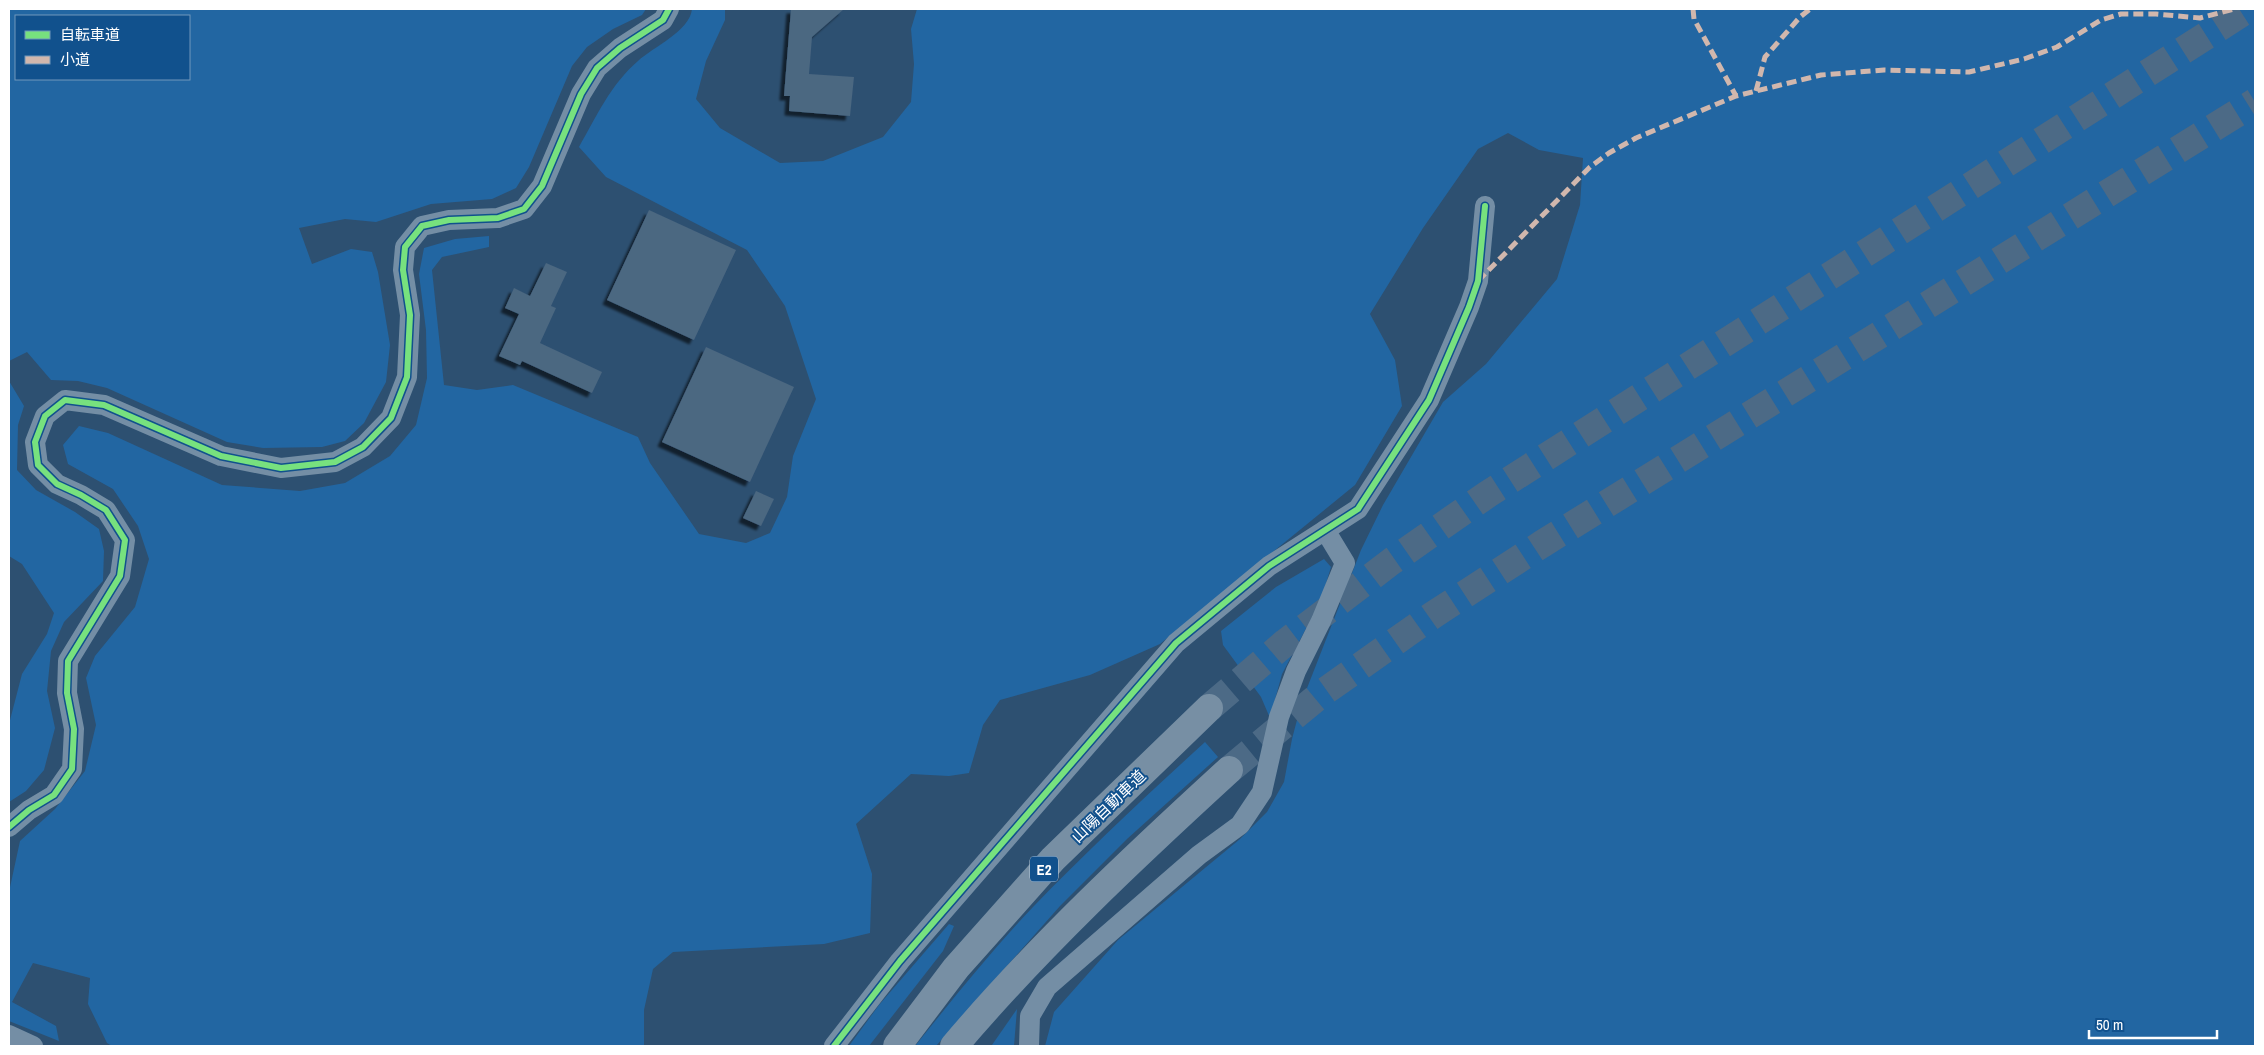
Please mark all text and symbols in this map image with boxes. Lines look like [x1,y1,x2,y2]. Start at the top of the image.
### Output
legend [15,15,190,80]
text: 自転車道 [60,24,120,45]
text: 小道 [60,49,90,70]
street label: 山陽自動車道 [1066,765,1150,847]
road number: E2 [1030,856,1058,882]
scale bar [2089,1008,2216,1040]
text: 50 m [2096,1014,2123,1035]

